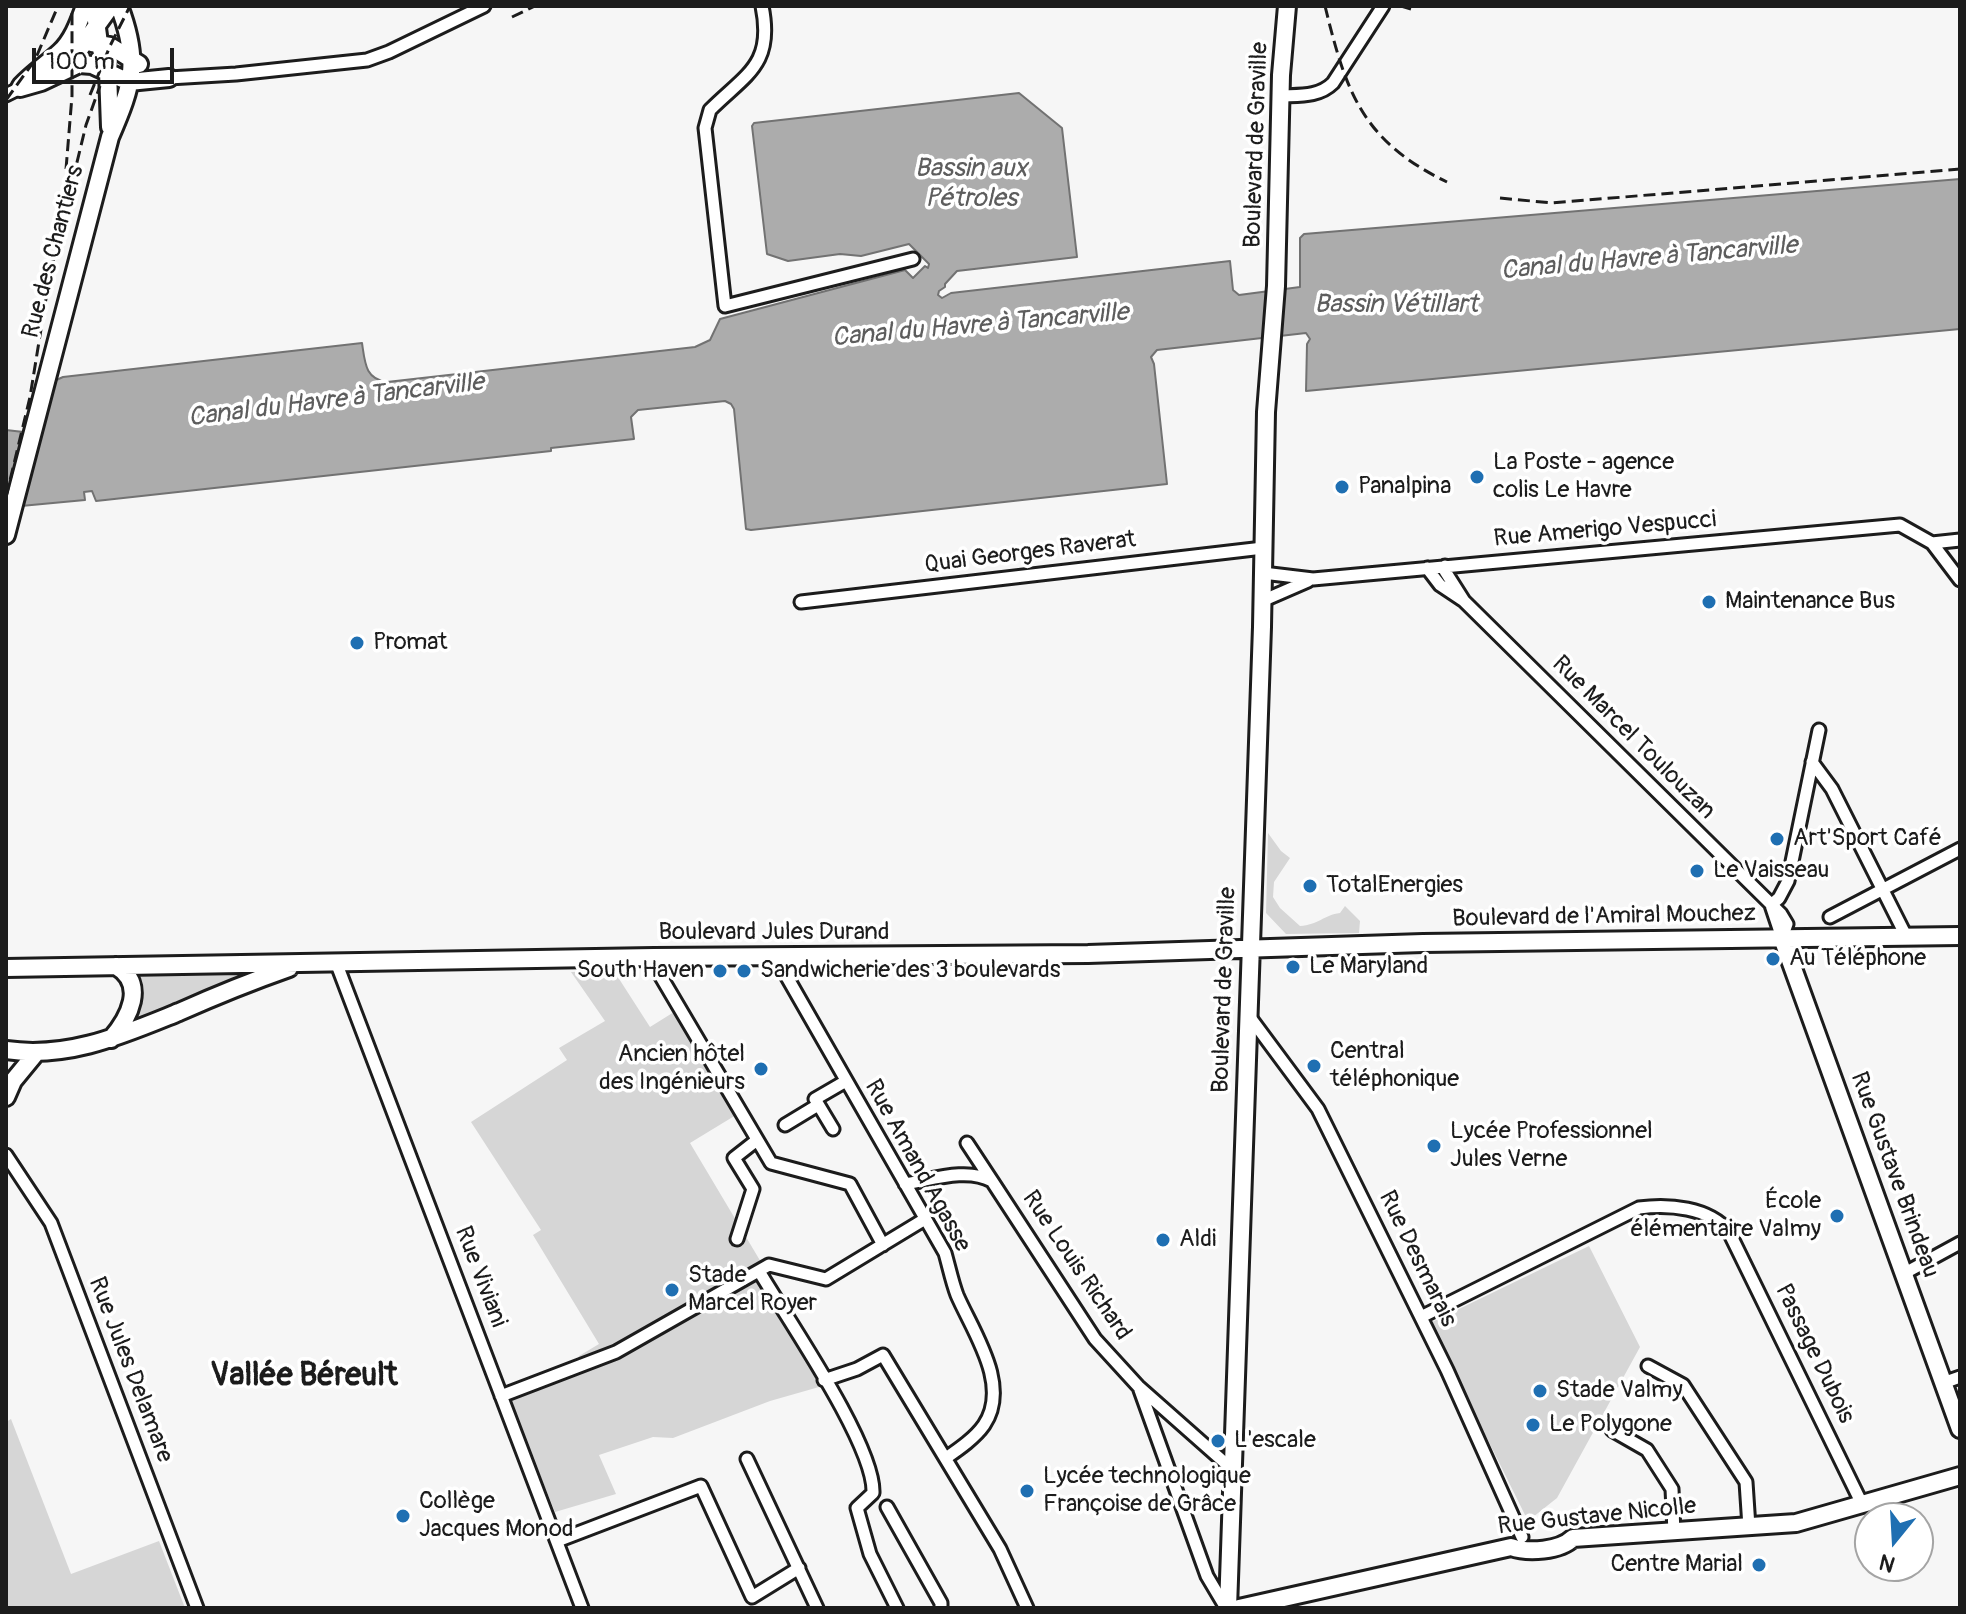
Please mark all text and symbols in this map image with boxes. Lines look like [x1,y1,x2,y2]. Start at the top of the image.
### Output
scale bar [36,32,178,82]
street label: Boulevard de Graville [1239,42,1275,248]
text: 100 m [46,47,115,76]
water label: Bassin aux Pétroles [915,153,1027,214]
street label: Rue des Chantiers [17,162,91,342]
water label: Canal du Havre à Tancarville [1499,230,1799,288]
water label: Bassin Vétillart [1314,289,1478,321]
water label: Canal du Havre à Tancarville [830,297,1130,355]
water label: Canal du Havre à Tancarville [186,367,486,435]
place label: La Poste - agence colis Le Havre [1493,449,1674,505]
marker: La Poste - agence colis Le Havre [1468,468,1486,486]
place label: Panalpina [1358,473,1451,501]
marker: Panalpina [1333,478,1351,496]
street label: Rue Amerigo Vespucci [1493,506,1717,554]
street label: Quai Georges Raverat [923,526,1137,580]
place label: Maintenance Bus [1725,588,1895,616]
marker: Maintenance Bus [1700,593,1718,611]
place label: Promat [373,629,447,657]
marker: Promat [348,634,366,652]
street label: Rue Marcel Toulouzan [1545,650,1721,826]
place label: Art'Sport Café [1793,825,1942,853]
marker: Art'Sport Café [1768,830,1786,848]
place label: Le Vaisseau [1713,857,1829,885]
marker: Le Vaisseau [1688,862,1706,880]
place label: TotalEnergies [1326,872,1463,900]
marker: TotalEnergies [1301,877,1319,895]
street label: Boulevard de Graville [1207,887,1243,1093]
street label: Boulevard de l'Amiral Mouchez [1452,900,1756,934]
street label: Boulevard Jules Durand [658,919,890,947]
place label: Au Téléphone [1789,945,1926,973]
marker: Au Téléphone [1764,950,1782,968]
place label: Le Maryland [1309,953,1428,981]
place label: South Haven [577,957,704,985]
place label: Sandwicherie des 3 boulevards [760,957,1061,985]
marker: Le Maryland [1284,958,1302,976]
marker: South Haven [711,962,729,980]
marker: Sandwicherie des 3 boulevards [735,962,753,980]
place label: Central téléphonique [1330,1038,1459,1094]
place label: Ancien hôtel des Ingénieurs [599,1041,745,1097]
marker: Central téléphonique [1305,1057,1323,1075]
marker: Ancien hôtel des Ingénieurs [752,1060,770,1078]
street label: Rue Gustave Brindeau [1843,1068,1945,1282]
street label: Rue Amand Agasse [858,1075,976,1257]
place label: Lycée Professionnel Jules Verne [1450,1118,1653,1174]
marker: Lycée Professionnel Jules Verne [1425,1137,1443,1155]
street label: Rue Louis Richard [1015,1186,1137,1346]
street label: Rue Desmarais [1372,1186,1462,1332]
place label: École élémentaire Valmy [1631,1188,1821,1244]
marker: École élémentaire Valmy [1828,1207,1846,1225]
street label: Rue Viviani [448,1222,512,1332]
place label: Aldi [1179,1226,1216,1254]
marker: Aldi [1154,1231,1172,1249]
place label: Stade Marcel Royer [688,1262,817,1318]
street label: Rue Jules Delamare [81,1273,179,1467]
street label: Passage Dubois [1768,1280,1860,1428]
marker: Stade Marcel Royer [663,1281,681,1299]
district label: Vallée Béreult [210,1358,398,1396]
place label: Stade Valmy [1556,1377,1683,1405]
marker: Stade Valmy [1531,1382,1549,1400]
place label: Le Polygone [1549,1411,1672,1439]
marker: Le Polygone [1524,1416,1542,1434]
place label: L'escale [1234,1427,1316,1455]
marker: L'escale [1209,1432,1227,1450]
place label: Lycée technologique Françoise de Grâce [1043,1463,1251,1519]
marker: Lycée technologique Françoise de Grâce [1018,1482,1036,1500]
place label: Collège Jacques Monod [419,1488,574,1544]
street label: Rue Gustave Nicolle [1496,1492,1698,1542]
north arrow [1854,1502,1934,1582]
marker: Collège Jacques Monod [394,1507,412,1525]
text: N [1876,1547,1899,1579]
place label: Centre Marial [1611,1551,1743,1579]
marker: Centre Marial [1750,1556,1768,1574]

